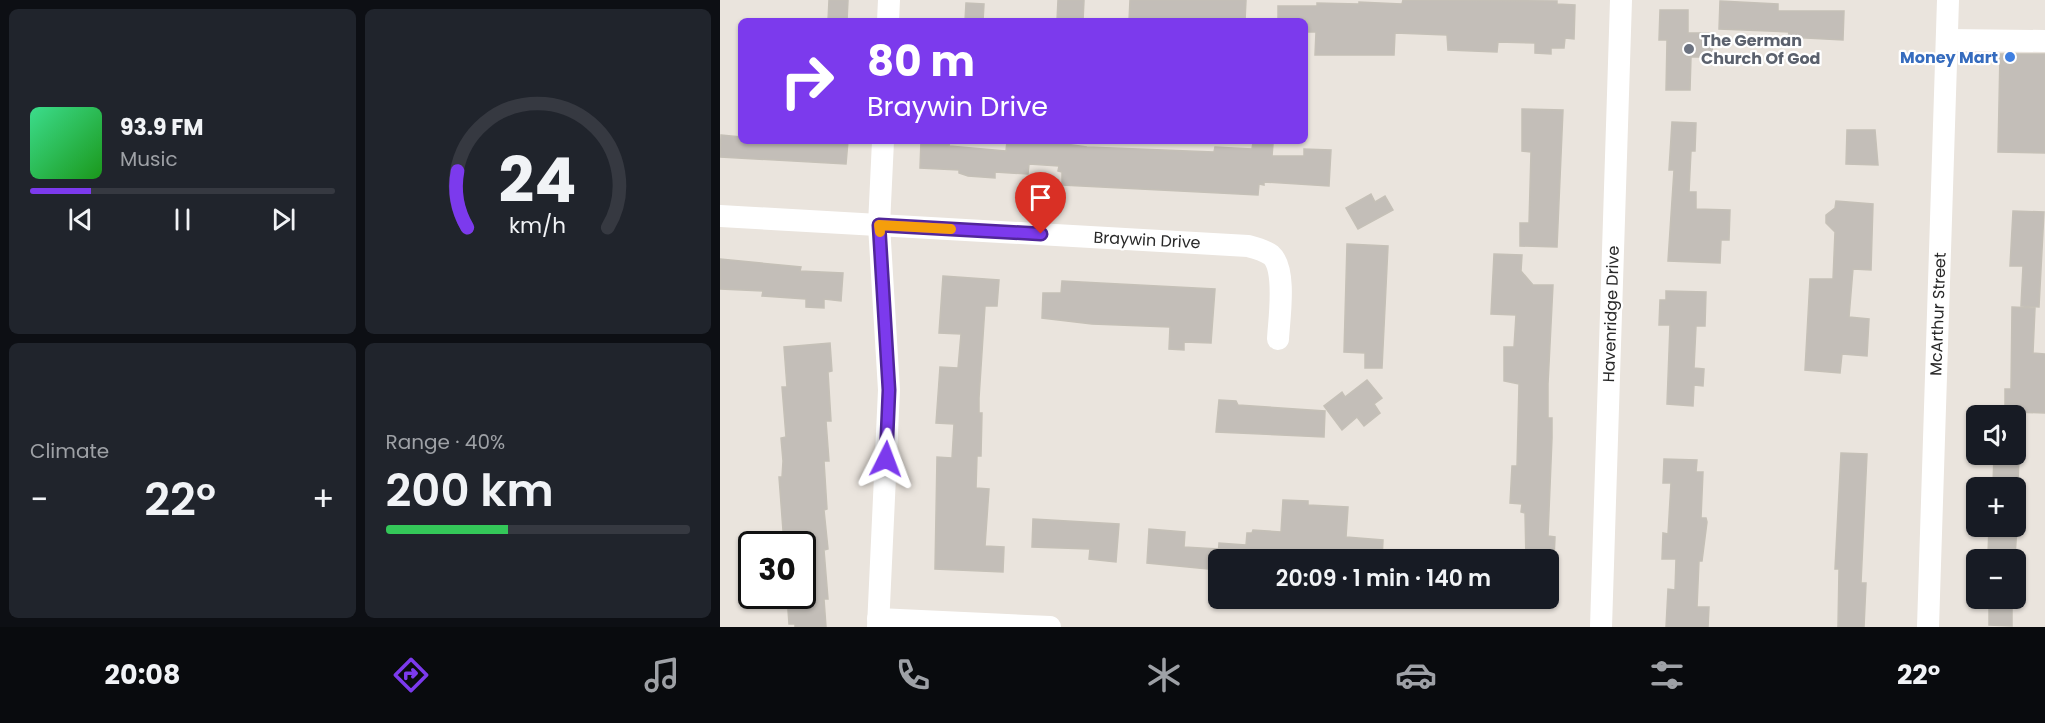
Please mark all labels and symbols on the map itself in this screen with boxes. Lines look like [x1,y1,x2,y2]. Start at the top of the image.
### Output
place label: The German Church Of God [1701,29,1820,70]
marker: The German Church Of God [1682,42,1696,56]
place label: Money Mart [1900,46,1998,69]
marker: Money Mart [2003,50,2017,64]
pin [1015,172,1066,234]
street label: Braywin Drive [1093,226,1201,254]
street label: Havenridge Drive [1597,245,1625,383]
street label: McArthur Street [1924,252,1952,376]
position arrow [854,427,918,491]
speed limit sign: 30 [738,531,816,609]

